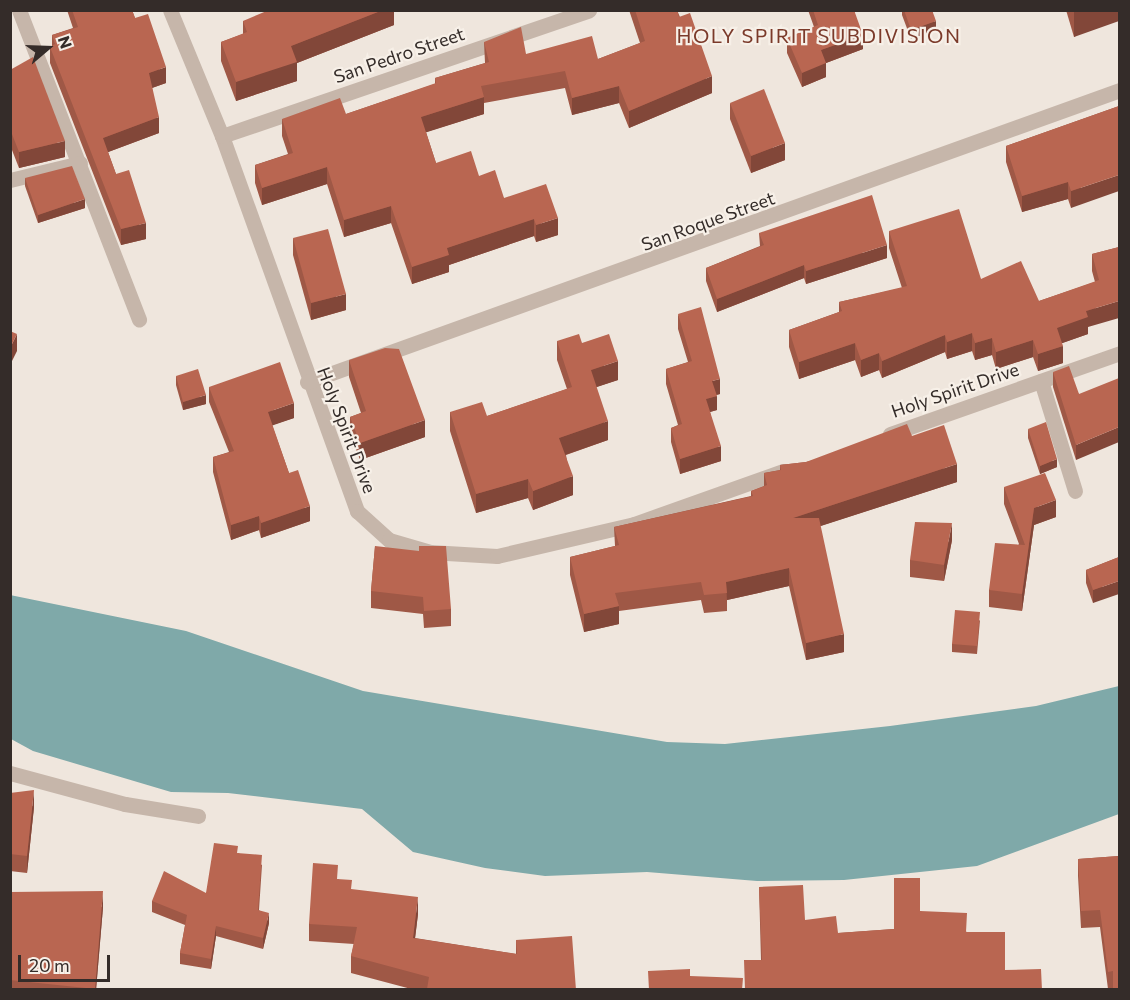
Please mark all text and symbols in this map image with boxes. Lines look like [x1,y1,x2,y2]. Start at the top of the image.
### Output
north arrow [18,18,78,78]
street label: San Pedro Street [331,23,467,87]
district label: HOLY SPIRIT SUBDIVISION [676,23,962,47]
text: N [55,33,76,51]
street label: San Roque Street [638,187,778,255]
street label: Holy Spirit Drive [888,358,1022,422]
street label: Holy Spirit Drive [313,364,381,496]
scale bar [21,943,112,981]
text: 20 m [29,954,70,976]

